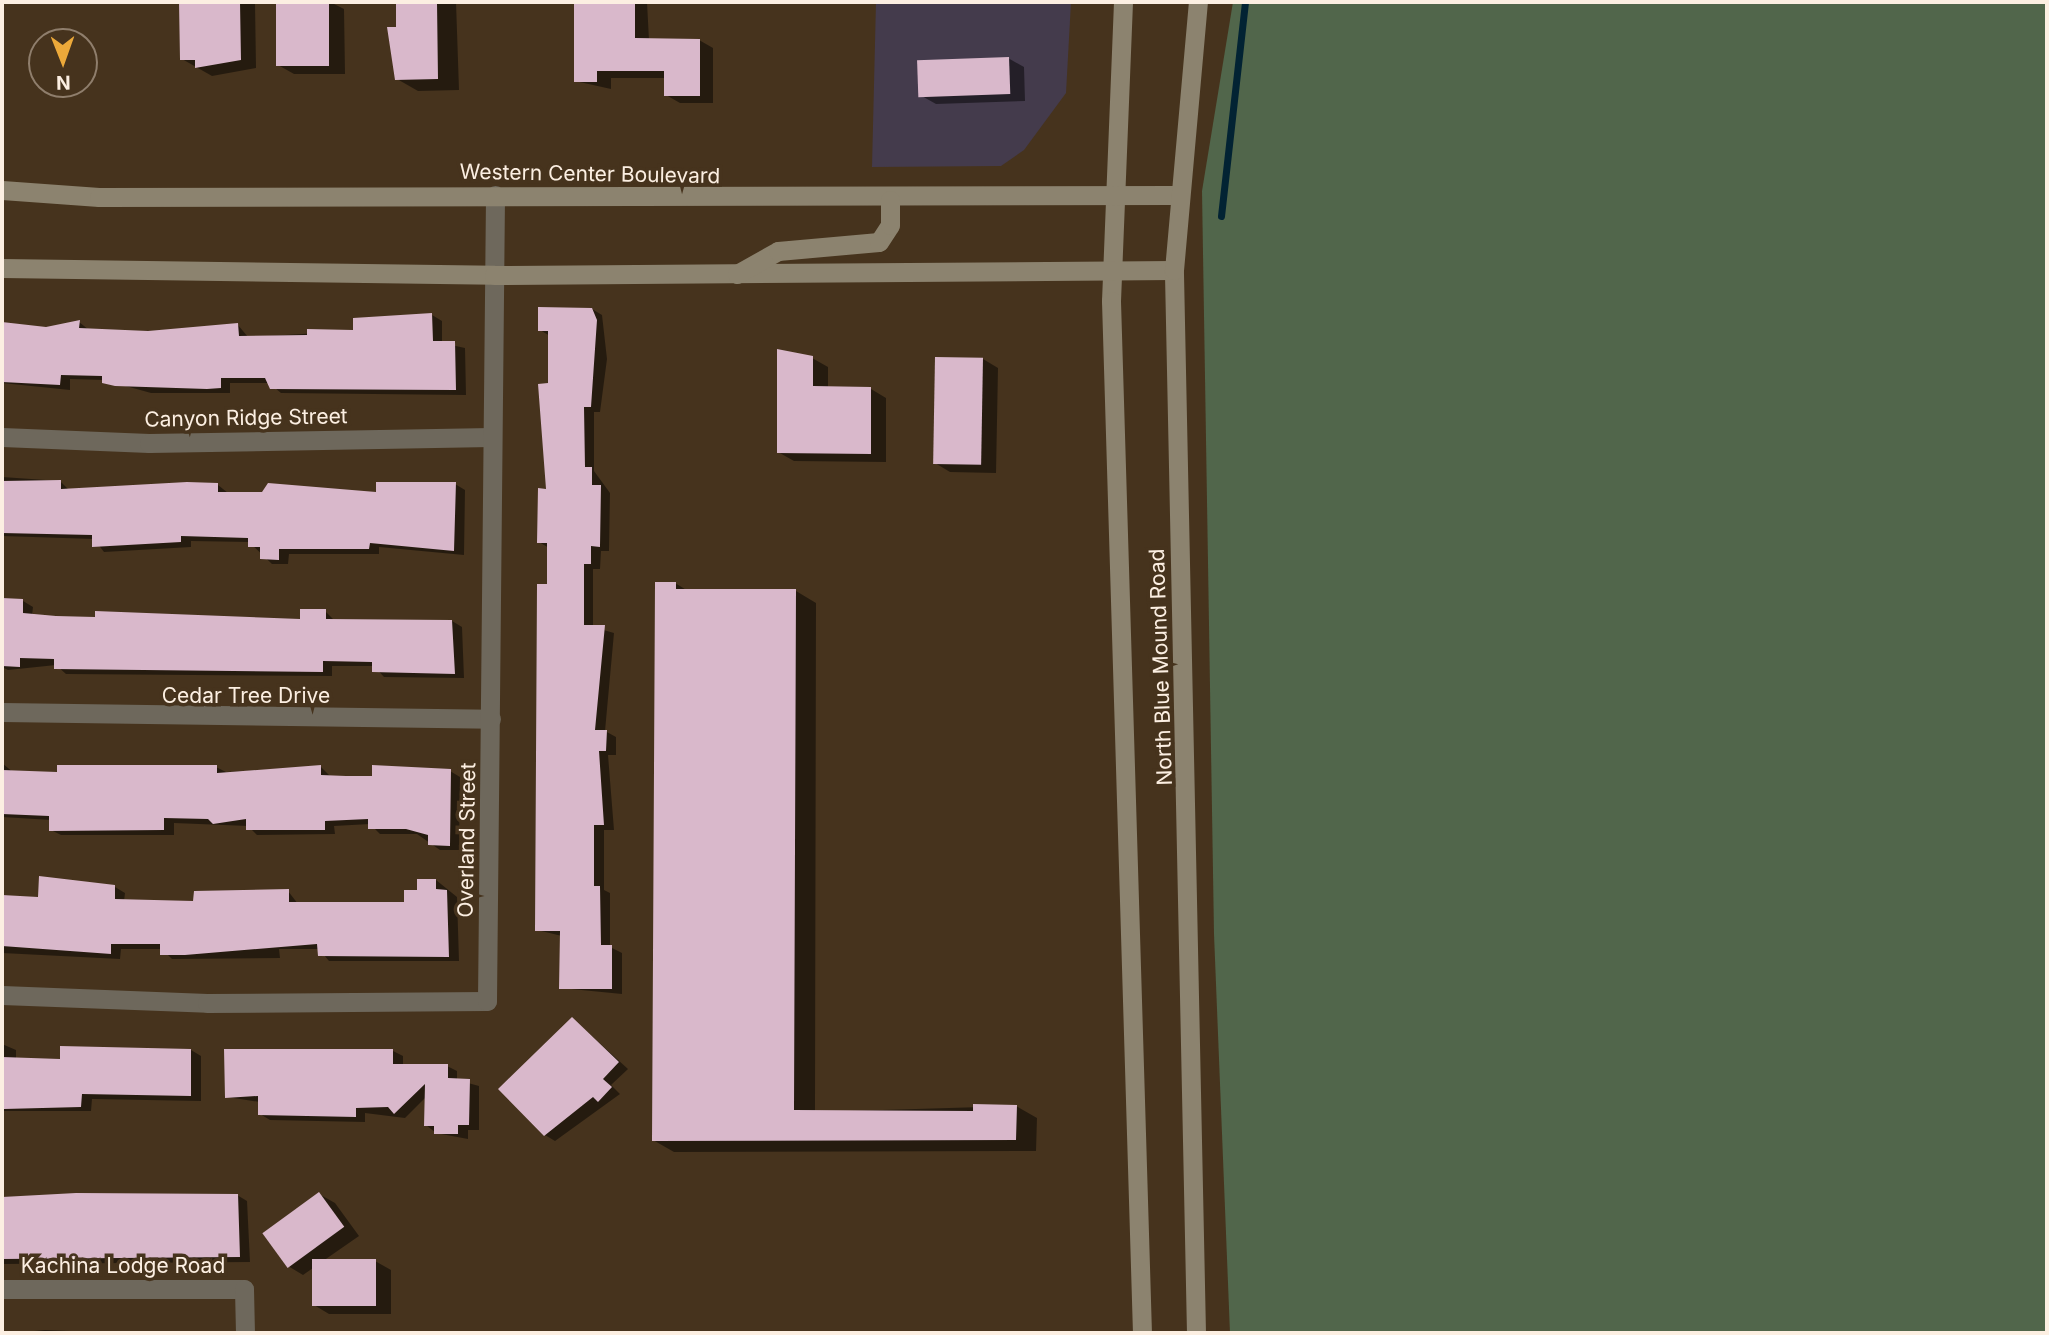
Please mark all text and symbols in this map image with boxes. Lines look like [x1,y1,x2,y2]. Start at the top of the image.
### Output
north arrow [28,28,98,98]
text: N [56,71,71,94]
street label: Western Center Boulevard [459,159,721,189]
street label: Canyon Ridge Street [144,404,348,432]
street label: North Blue Mound Road [1144,548,1178,786]
street label: Cedar Tree Drive [162,683,330,709]
street label: Overland Street [453,762,481,918]
street label: Kachina Lodge Road [21,1253,225,1279]

